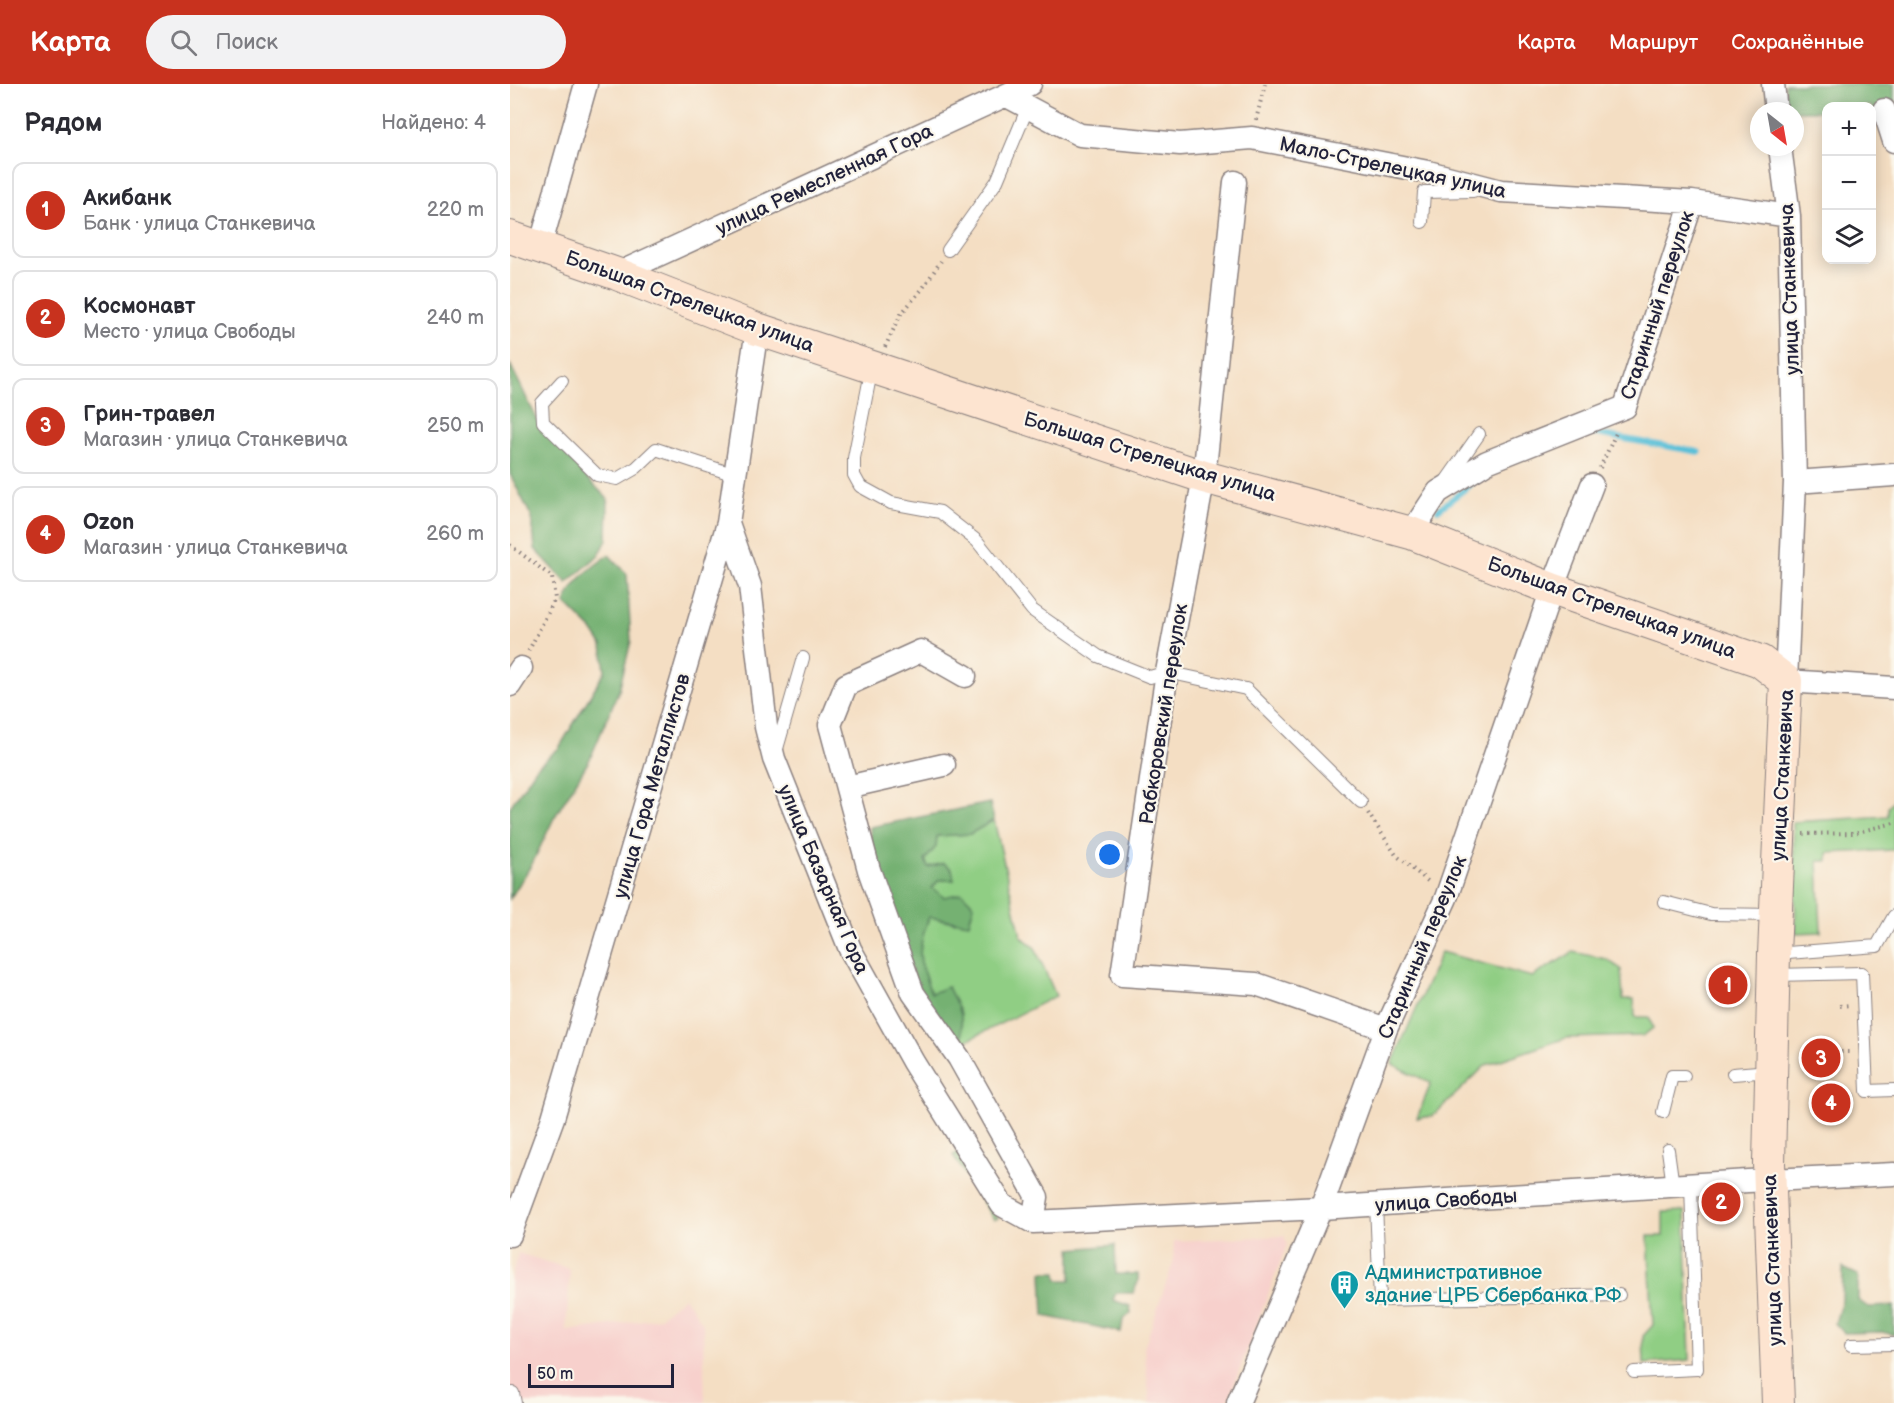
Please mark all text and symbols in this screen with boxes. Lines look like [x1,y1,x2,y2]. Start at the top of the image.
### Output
search box [146,15,566,69]
text: Карта [30,26,110,59]
icon: search [167,26,200,59]
text: Поиск [215,29,278,56]
text: Карта [1517,30,1576,55]
text: Маршрут [1609,30,1698,55]
text: Сохранённые [1731,30,1864,55]
north arrow [1750,102,1804,156]
map controls [1822,102,1876,264]
button: + [1822,102,1876,156]
text: Рядом [24,108,102,139]
text: Найдено: 4 [381,111,486,135]
street label: улица Ремесленная Гора [712,119,937,241]
street label: Мало-Стрелецкая улица [1277,132,1509,204]
button: − [1822,156,1876,210]
text: Акибанк [83,185,171,212]
text: 1 [41,198,50,222]
text: 220 m [427,198,484,222]
street label: улица Станкевича [1775,202,1805,375]
street label: Старинный переулок [1616,207,1700,403]
button: layers [1822,210,1876,264]
text: Банк · улица Станкевича [83,212,316,236]
street label: Большая Стрелецкая улица [562,246,817,358]
text: Космонавт [83,293,196,320]
text: 2 [40,306,51,330]
text: 240 m [427,306,484,330]
text: Место · улица Свободы [83,320,296,344]
text: Грин-травел [83,401,215,428]
street label: Большая Стрелецкая улица [1021,407,1279,507]
text: 3 [40,414,51,438]
text: 250 m [427,414,484,438]
text: Магазин · улица Станкевича [83,428,348,452]
text: Ozon [83,509,134,536]
text: 4 [40,522,51,546]
text: 260 m [426,522,484,546]
text: Магазин · улица Станкевича [83,536,348,560]
street label: Большая Стрелецкая улица [1484,552,1739,664]
street label: Рабкоровский переулок [1135,602,1193,826]
street label: улица Гора Металлистов [608,671,696,901]
street label: улица Станкевича [1767,688,1799,862]
street label: улица Базарная Гора [772,781,874,978]
your location [1095,840,1124,869]
street label: Старинный переулок [1373,852,1473,1043]
pin: 1 [1708,962,1748,1008]
pin: 3 [1802,1036,1840,1080]
pin: 4 [1812,1080,1850,1126]
street label: улица Станкевича [1758,1173,1788,1346]
pin: 2 [1702,1180,1740,1224]
street label: улица Свободы [1374,1184,1518,1218]
place label: Административное здание ЦРБ Сбербанка РФ [1364,1261,1622,1308]
building icon: Административное здание ЦРБ Сбербанка РФ [1328,1268,1360,1310]
scale bar [528,1361,674,1388]
text: 50 m [537,1365,573,1384]

